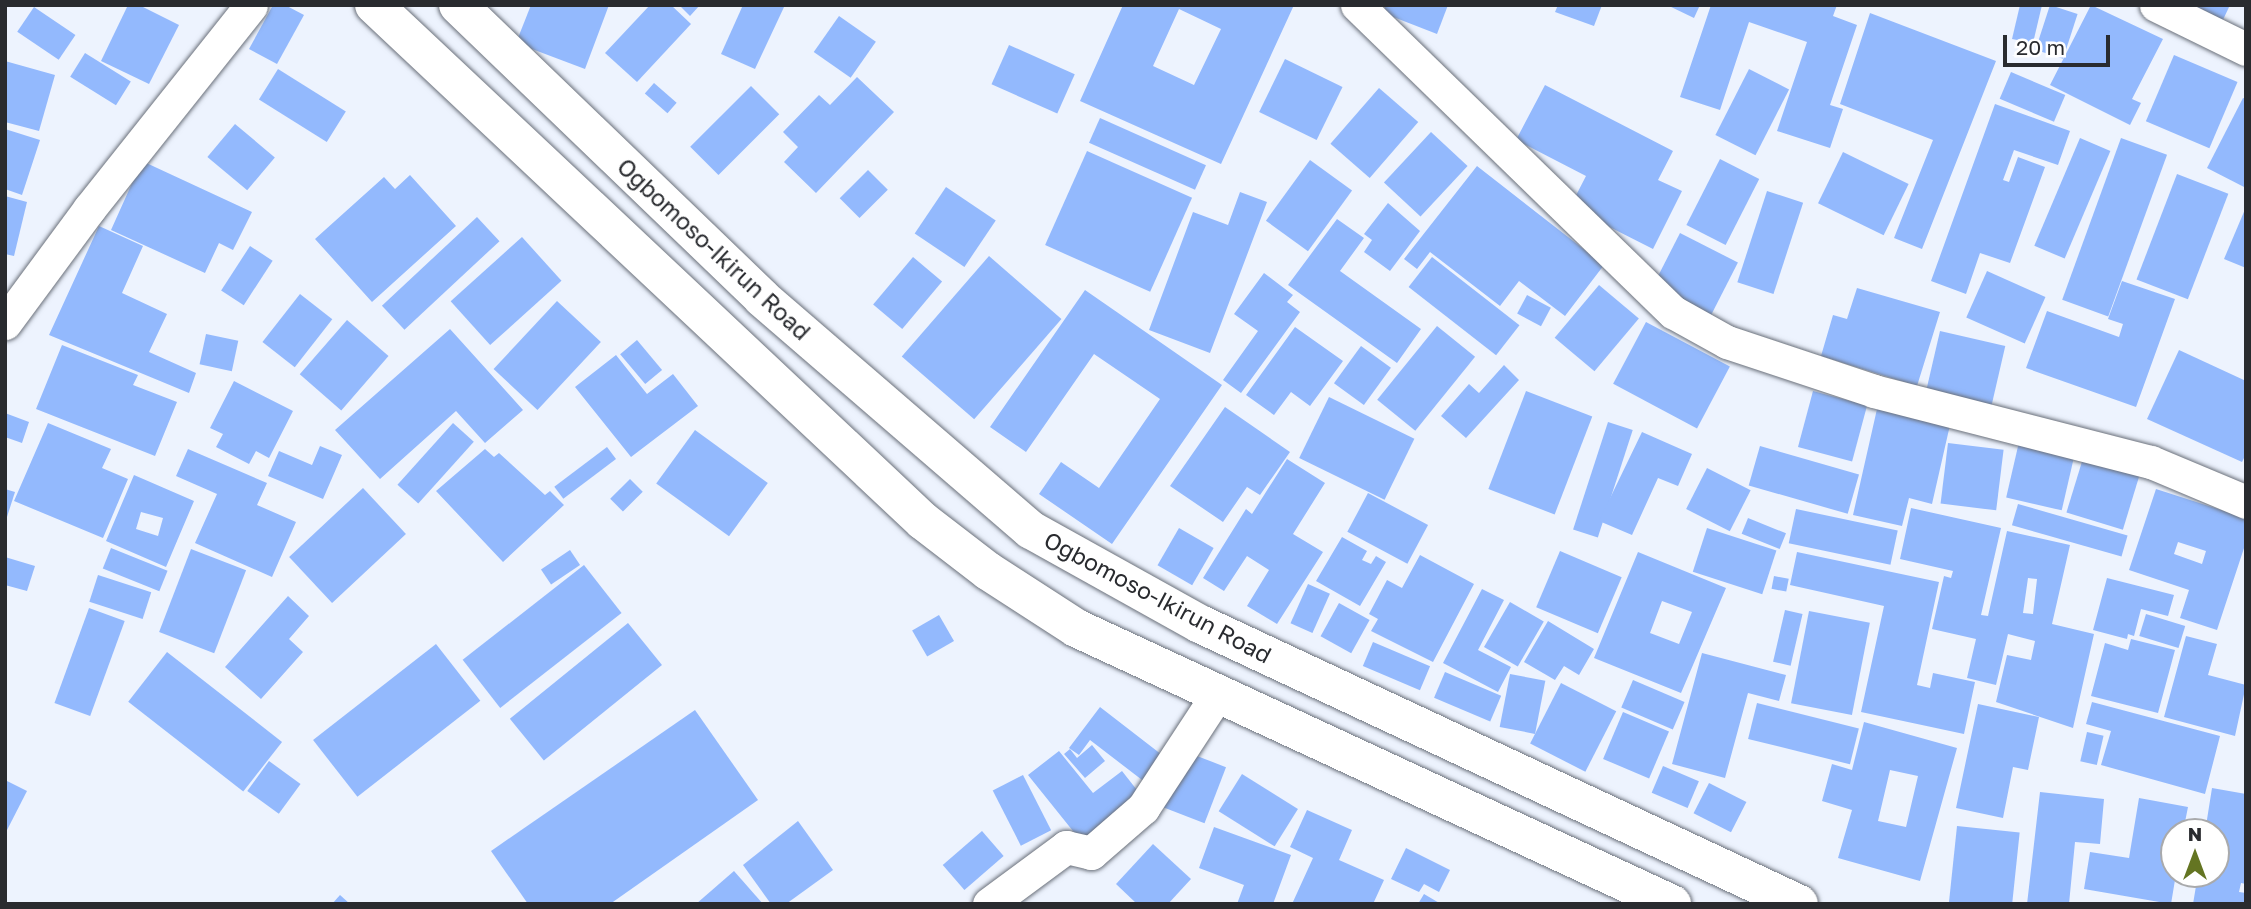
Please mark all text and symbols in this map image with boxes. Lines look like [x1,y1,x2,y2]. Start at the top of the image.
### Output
scale bar [2006,21,2113,65]
text: 20 m [2016,34,2065,60]
street label: Ogbomoso-Ikirun Road [612,152,816,346]
street label: Ogbomoso-Ikirun Road [1040,525,1276,669]
north arrow [2160,818,2230,888]
text: N [2188,822,2202,845]

